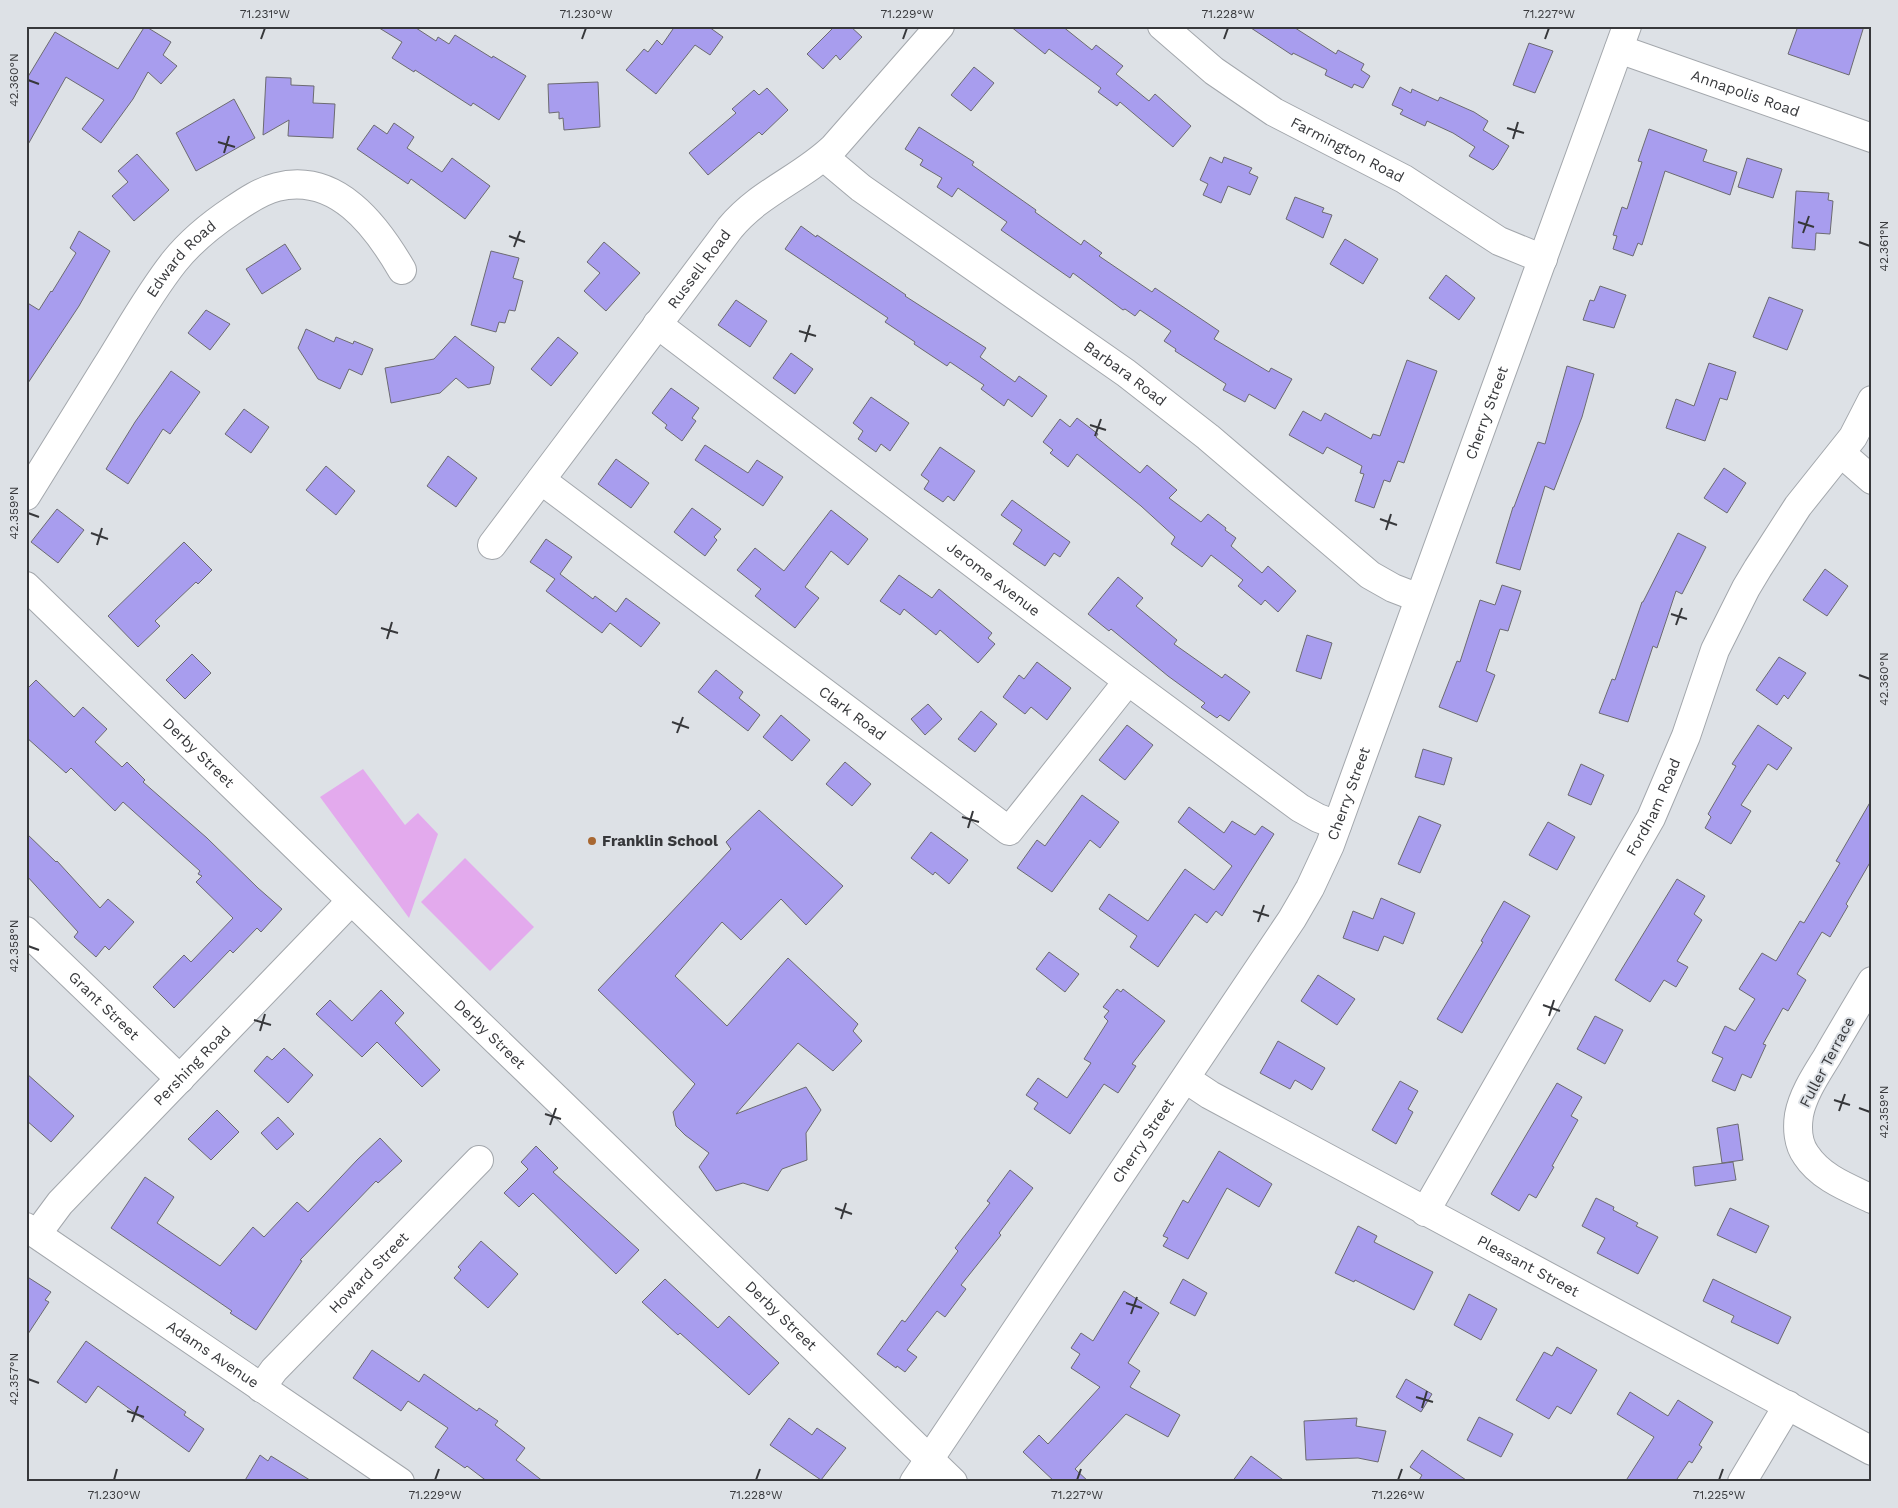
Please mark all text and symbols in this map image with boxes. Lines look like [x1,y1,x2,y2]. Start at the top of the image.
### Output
text: 71.231°W [240,7,291,21]
text: 71.230°W [559,7,613,21]
text: 71.229°W [880,7,934,21]
text: 71.228°W [1201,7,1255,21]
text: 71.227°W [1523,7,1576,21]
text: 42.360°N [7,53,21,107]
street label: Annapolis Road [1689,66,1802,121]
street label: Farmington Road [1288,113,1407,186]
street label: Edward Road [143,217,220,301]
text: 42.361°N [1877,221,1891,271]
street label: Russell Road [664,226,735,312]
street label: Barbara Road [1080,337,1170,410]
street label: Cherry Street [1461,363,1512,462]
text: 42.359°N [7,486,21,540]
street label: Jerome Avenue [943,538,1044,620]
text: 42.360°N [1877,652,1891,706]
street label: Clark Road [815,682,889,744]
street label: Derby Street [159,714,239,792]
street label: Cherry Street [1323,744,1374,843]
street label: Fordham Road [1622,756,1684,859]
place label: Franklin School [602,832,718,850]
marker: Franklin School [586,835,598,847]
text: 42.358°N [7,919,21,973]
street label: Grant Street [65,968,143,1044]
street label: Derby Street [450,996,530,1073]
street label: Fuller Terrace [1796,1014,1858,1110]
street label: Pershing Road [150,1022,235,1109]
text: 42.359°N [1877,1085,1891,1139]
street label: Cherry Street [1108,1094,1178,1187]
street label: Howard Street [325,1228,413,1317]
street label: Pleasant Street [1474,1231,1583,1301]
street label: Derby Street [741,1277,821,1355]
street label: Adams Avenue [163,1317,262,1392]
text: 42.357°N [7,1353,21,1405]
text: 71.230°W [87,1488,141,1502]
text: 71.229°W [408,1488,462,1502]
text: 71.228°W [729,1488,783,1502]
text: 71.227°W [1051,1488,1104,1502]
text: 71.226°W [1372,1488,1425,1502]
text: 71.225°W [1693,1488,1746,1502]

